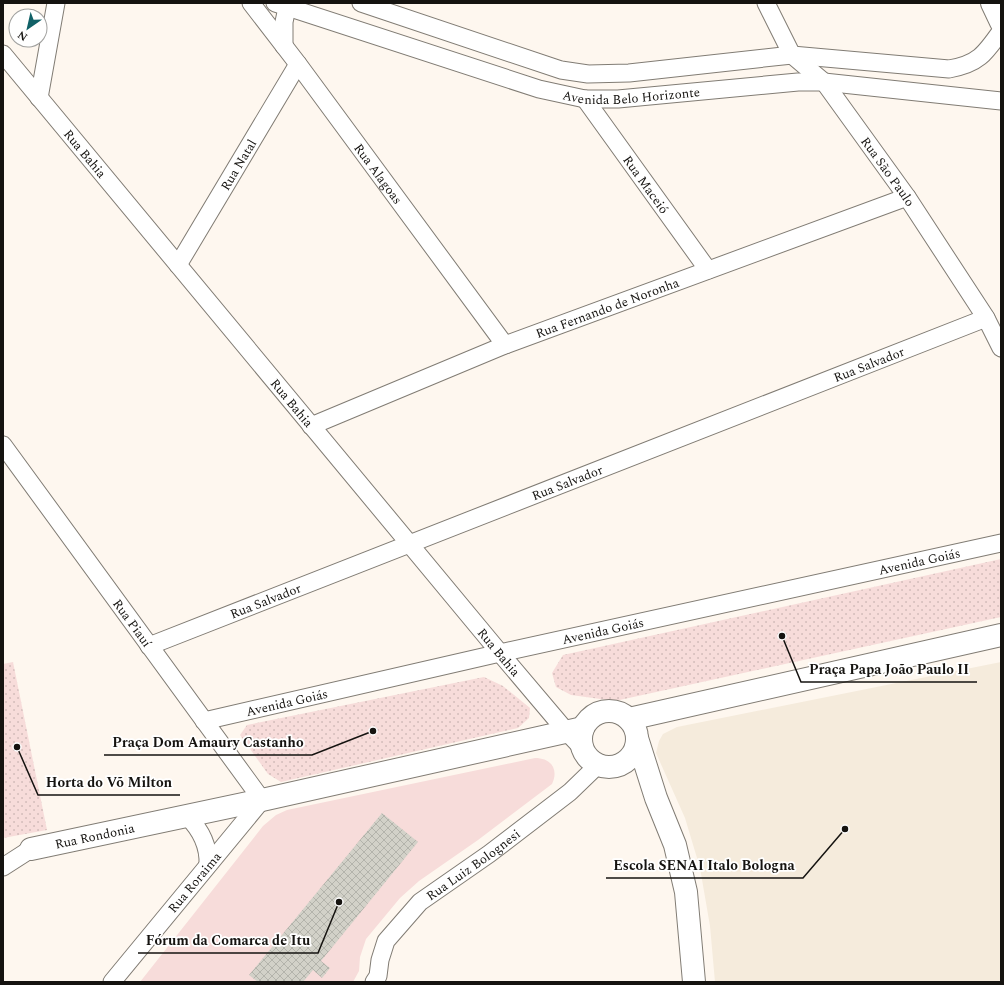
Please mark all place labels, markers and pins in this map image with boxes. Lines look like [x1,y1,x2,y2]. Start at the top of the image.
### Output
callout: Praça Papa João Paulo II [801,656,977,682]
callout: Praça Dom Amaury Castanho [104,729,312,755]
callout: Horta do Võ Milton [38,769,180,795]
callout: Escola SENAI Italo Bologna [606,852,803,878]
callout: Fórum da Comarca de Itu [138,927,318,953]

